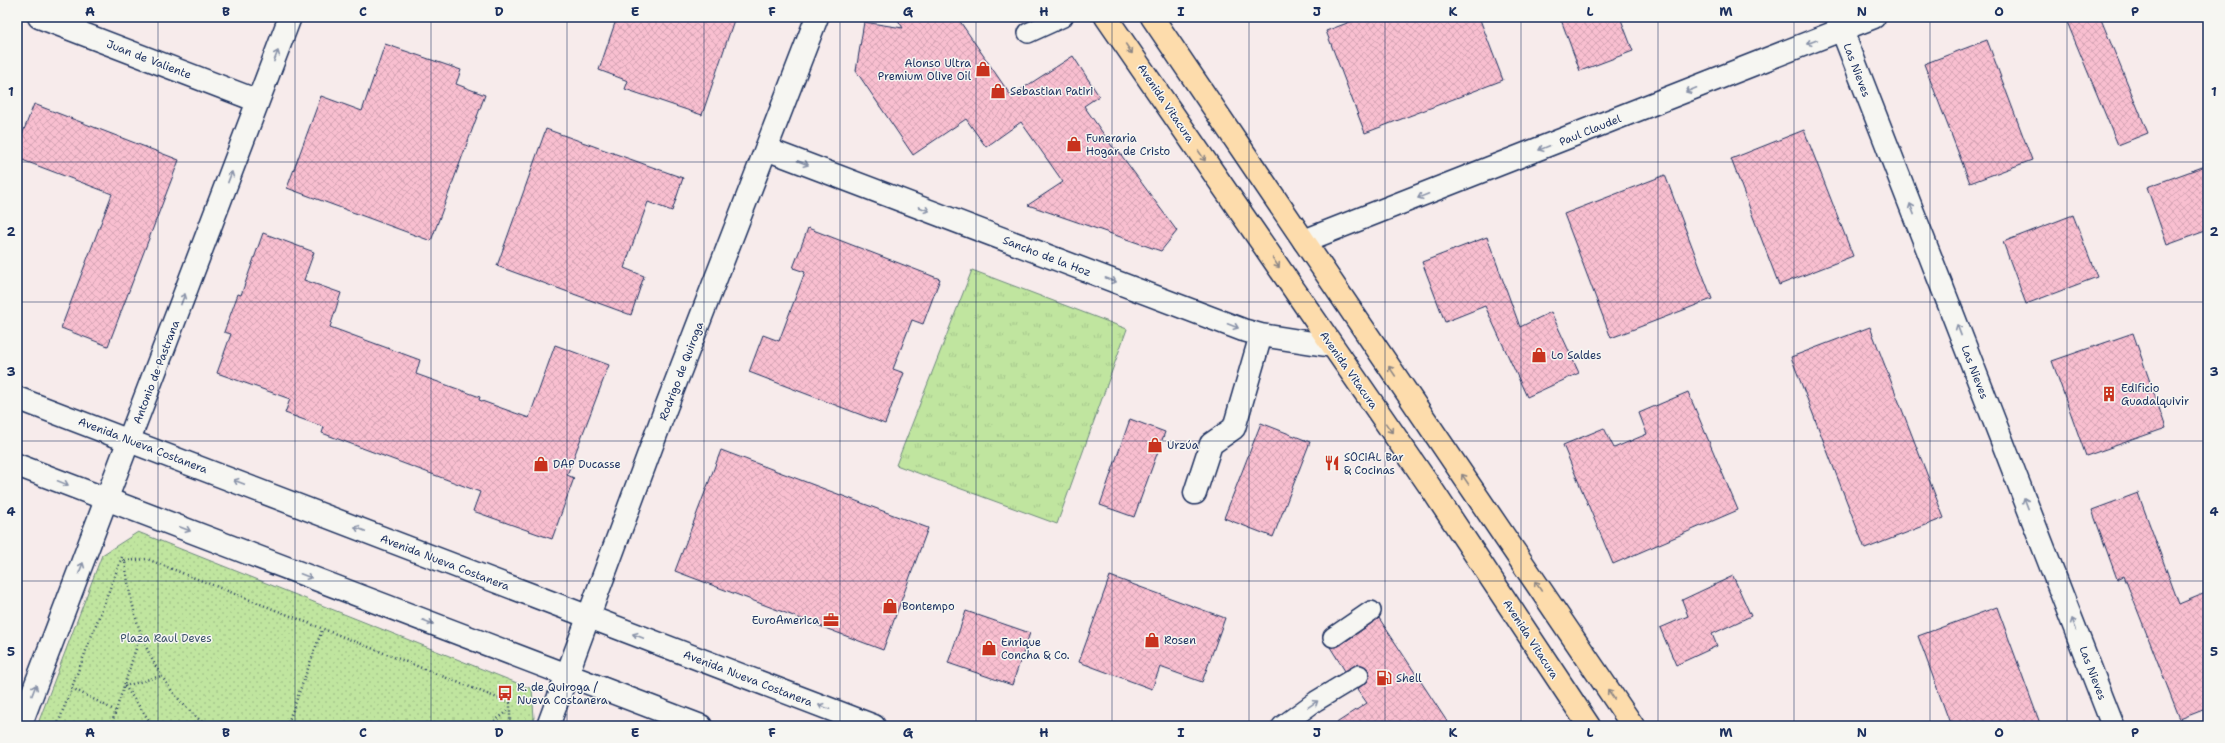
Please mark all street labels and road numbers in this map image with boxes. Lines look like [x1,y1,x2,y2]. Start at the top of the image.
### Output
street label: Juan de Valiente [104,36,193,83]
street label: Las Nieves [1839,41,1874,99]
street label: Avenida Vitacura [1134,61,1197,145]
street label: Paul Claudel [1557,111,1624,150]
street label: Sancho de la Hoz [1000,233,1093,280]
street label: Antonio de Pastrana [130,318,183,426]
street label: Rodrigo de Quiroga [656,320,707,423]
street label: Avenida Vitacura [1316,329,1381,412]
street label: Las Nieves [1957,343,1992,401]
street label: Avenida Nueva Costanera [76,414,210,477]
street label: Avenida Nueva Costanera [378,531,512,594]
street label: Avenida Vitacura [1499,597,1562,682]
street label: Las Nieves [2075,644,2110,702]
street label: Avenida Nueva Costanera [681,647,815,710]

